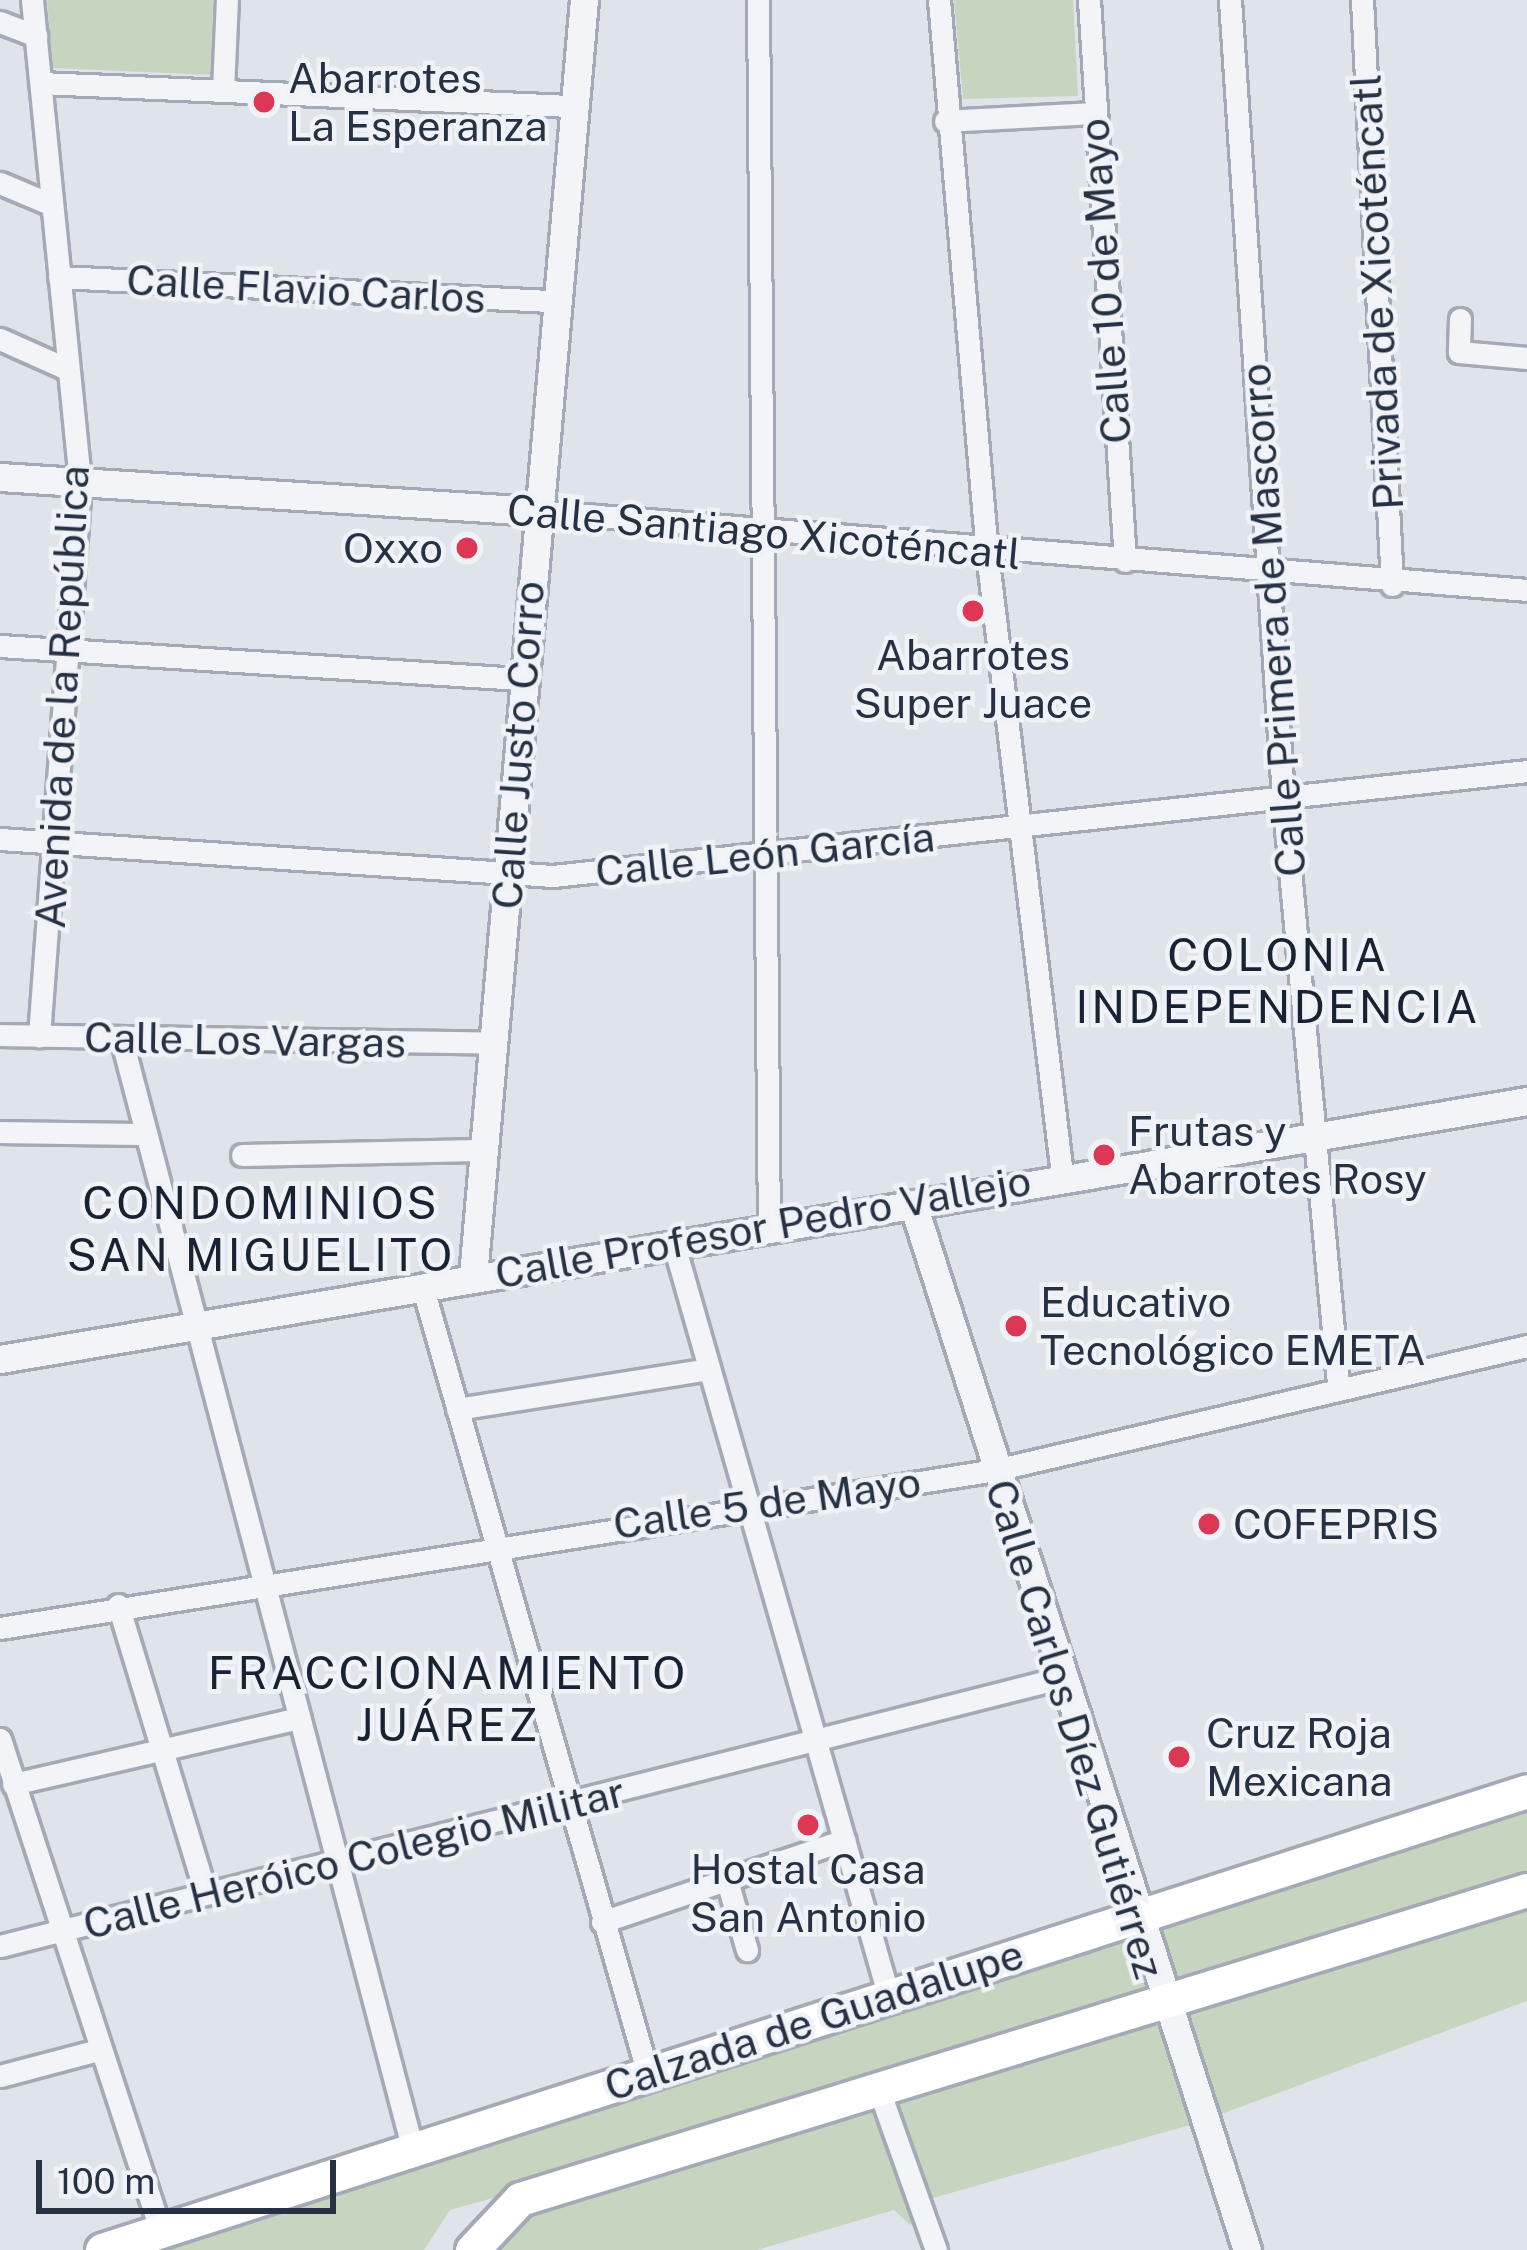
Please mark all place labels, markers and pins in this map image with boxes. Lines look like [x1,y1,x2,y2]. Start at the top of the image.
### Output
place label: Abarrotes La Esperanza [288,53,547,152]
marker: Abarrotes La Esperanza [251,89,277,115]
place label: Oxxo [343,523,443,573]
marker: Oxxo [454,535,480,561]
marker: Abarrotes Super Juace [960,598,986,624]
place label: Abarrotes Super Juace [854,630,1092,728]
place label: Frutas y Abarrotes Rosy [1128,1106,1427,1204]
marker: Frutas y Abarrotes Rosy [1091,1142,1117,1168]
place label: Educativo Tecnológico EMETA [1040,1277,1426,1376]
marker: Educativo Tecnológico EMETA [1003,1313,1029,1339]
place label: COFEPRIS [1233,1499,1439,1549]
marker: COFEPRIS [1196,1511,1222,1537]
place label: Cruz Roja Mexicana [1206,1708,1392,1806]
marker: Cruz Roja Mexicana [1163,1741,1195,1773]
marker: Hostal Casa San Antonio [795,1812,821,1838]
place label: Hostal Casa San Antonio [690,1844,926,1942]

